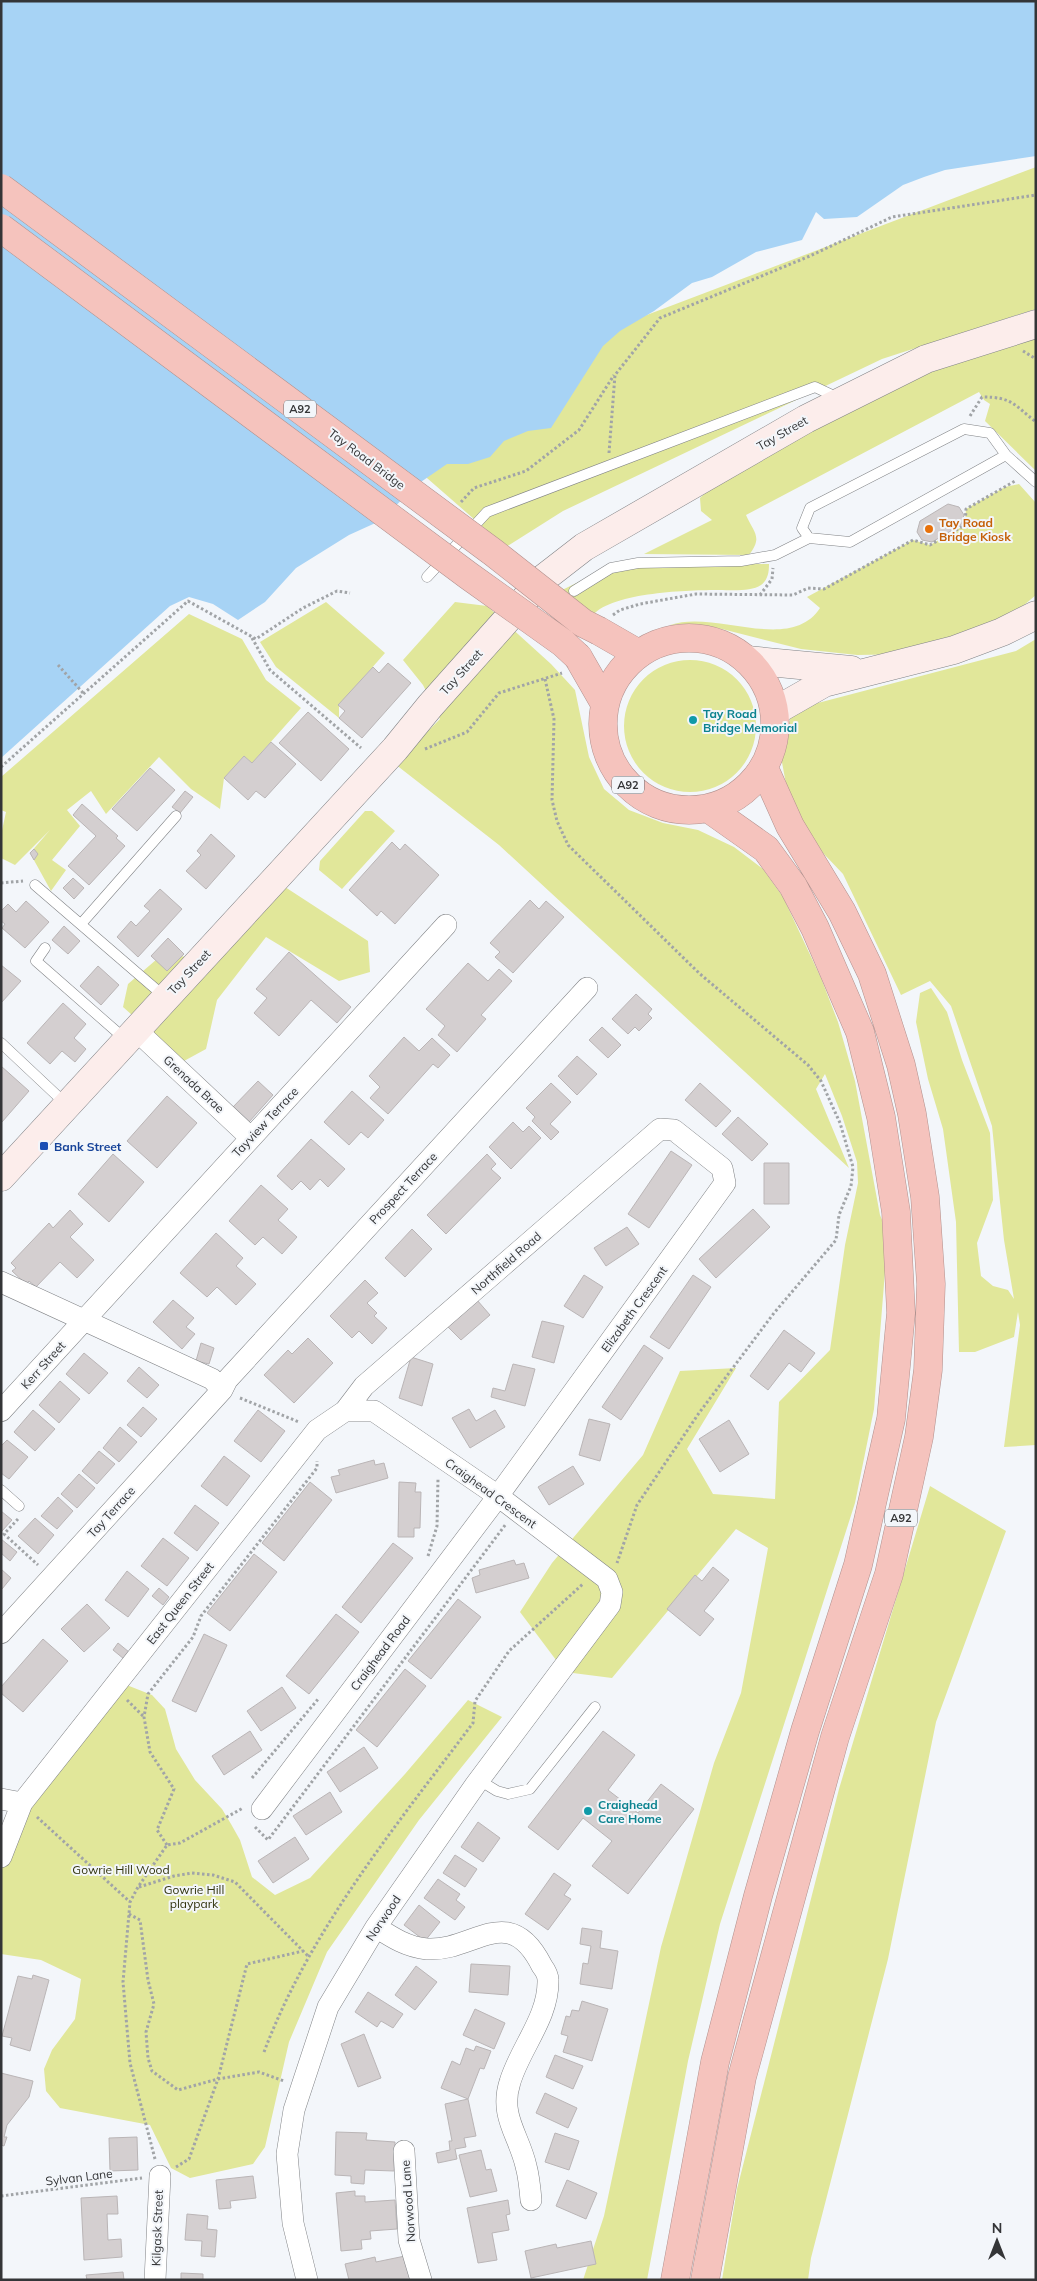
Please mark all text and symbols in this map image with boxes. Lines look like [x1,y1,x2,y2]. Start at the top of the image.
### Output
road number: A92 [284,400,316,418]
street label: Tay Street [754,412,810,454]
street label: Tay Road Bridge [326,425,408,493]
place label: Tay Road Bridge Kiosk [939,515,1011,544]
marker: Tay Road Bridge Kiosk [923,523,935,535]
street label: Tay Street [437,646,485,698]
place label: Tay Road Bridge Memorial [703,706,797,735]
marker: Tay Road Bridge Memorial [687,714,699,726]
road number: A92 [612,776,644,794]
street label: Tay Street [164,946,214,998]
street label: Grenada Brae [161,1052,227,1116]
street label: Tayview Terrace [229,1084,301,1160]
place label: Bank Street [54,1139,122,1154]
marker: Bank Street [38,1140,50,1152]
street label: Prospect Terrace [366,1149,440,1227]
street label: Northfield Road [468,1229,544,1297]
street label: Elizabeth Crescent [598,1263,670,1355]
street label: Kerr Street [18,1338,68,1392]
street label: Craighead Crescent [442,1455,540,1531]
street label: Tay Terrace [84,1483,138,1541]
road number: A92 [885,1510,917,1526]
street label: East Queen Street [143,1559,217,1647]
street label: Craighead Road [347,1612,413,1694]
place label: Craighead Care Home [598,1797,662,1826]
marker: Craighead Care Home [582,1805,594,1817]
park label: Gowrie Hill Wood [72,1862,170,1877]
park label: Gowrie Hill playpark [164,1882,224,1911]
street label: Norwood [362,1892,404,1944]
street label: Norwood Lane [398,2159,418,2243]
street label: Sylvan Lane [45,2165,113,2189]
street label: Kilgask Street [148,2190,166,2266]
north arrow [972,2216,1022,2266]
text: N [992,2219,1002,2237]

